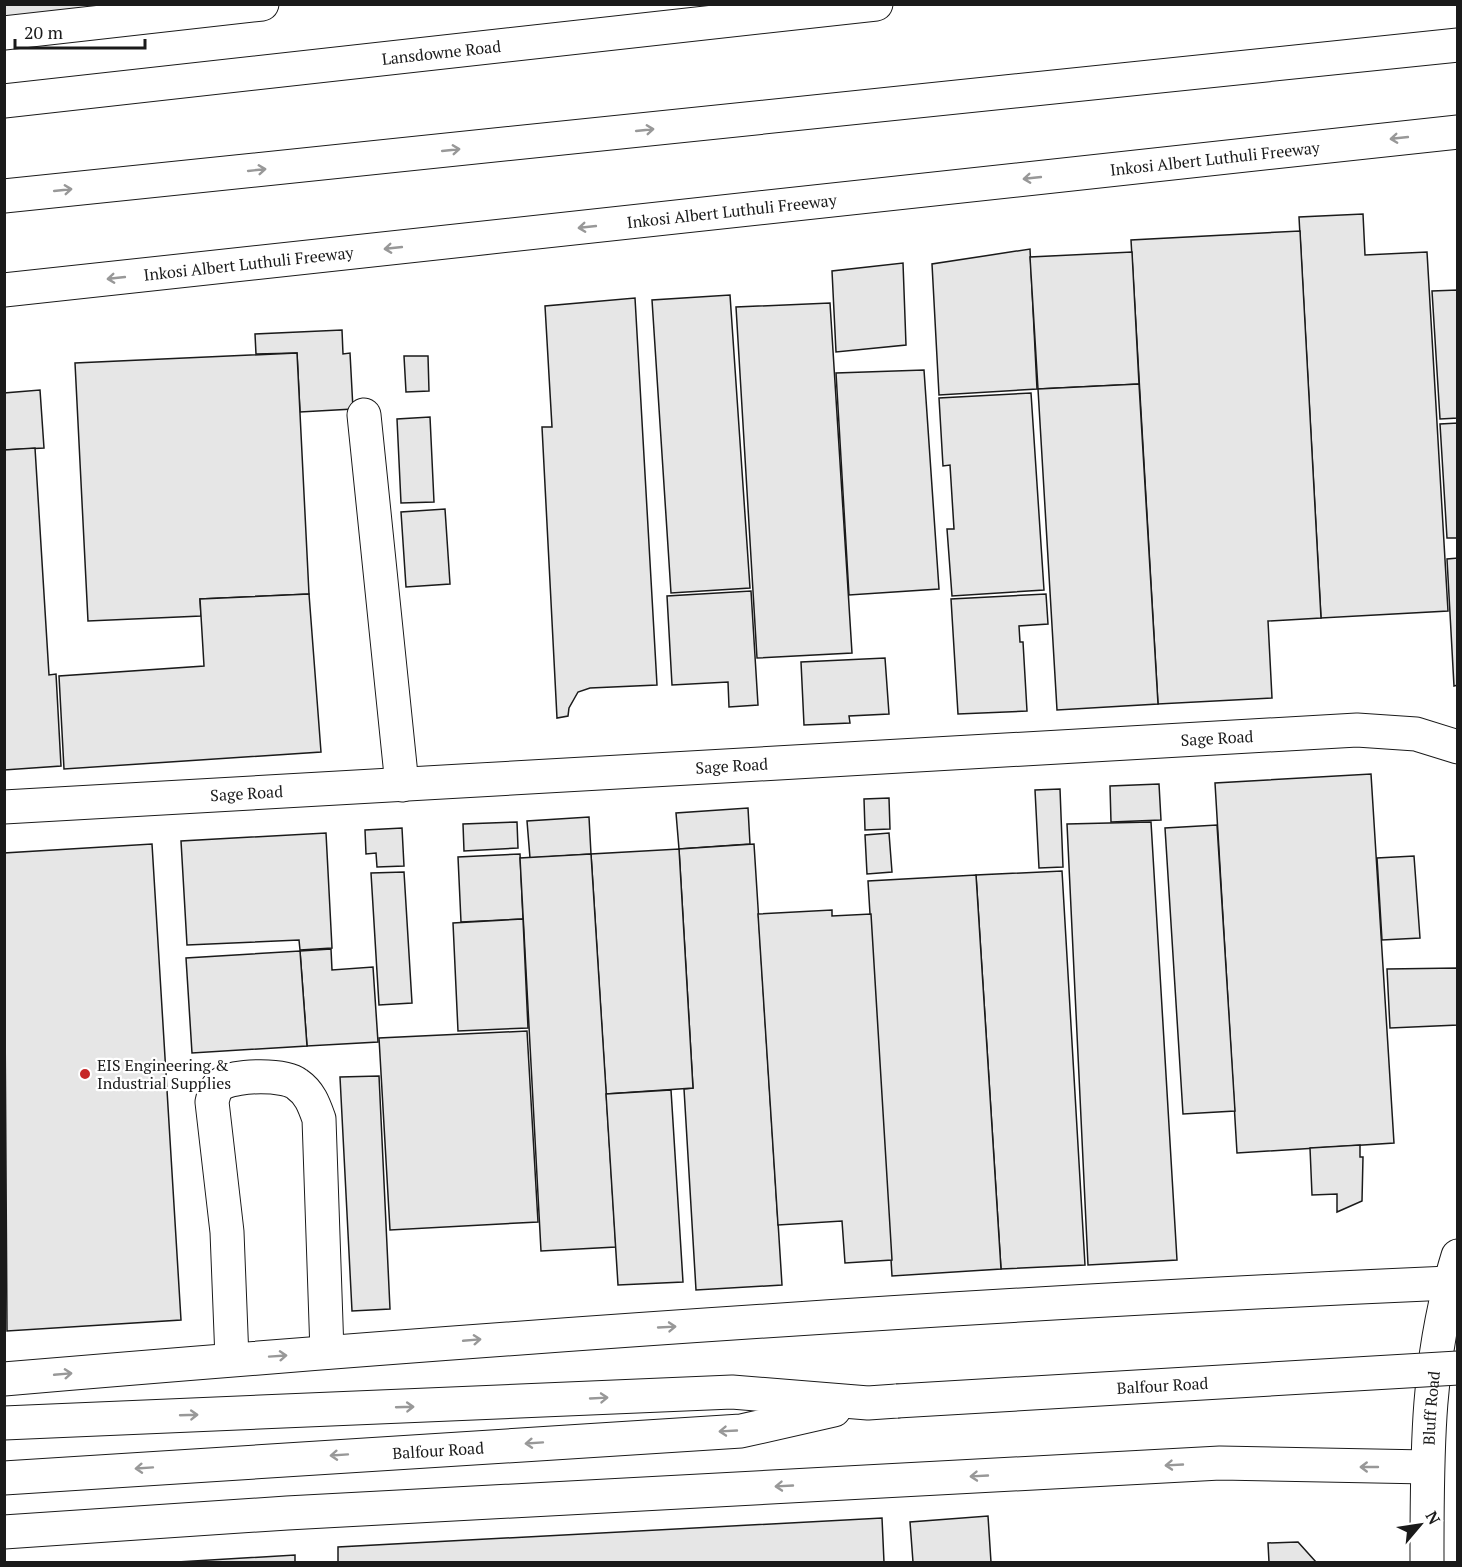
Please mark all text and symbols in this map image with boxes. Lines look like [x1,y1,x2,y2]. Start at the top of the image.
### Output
scale bar [15,12,146,50]
text: 20 m [24,20,64,44]
street label: Lansdowne Road [381,35,502,70]
one-way arrow [634,124,654,135]
one-way arrow [1390,133,1410,144]
street label: Inkosi Albert Luthuli Freeway [1109,136,1322,181]
one-way arrow [440,144,460,155]
one-way arrow [246,164,266,175]
one-way arrow [1022,173,1042,184]
one-way arrow [52,184,72,195]
street label: Inkosi Albert Luthuli Freeway [626,188,839,233]
one-way arrow [578,222,598,233]
street label: Inkosi Albert Luthuli Freeway [143,241,355,286]
one-way arrow [384,243,404,254]
one-way arrow [107,273,127,284]
street label: Sage Road [1180,725,1254,751]
street label: Sage Road [695,753,769,779]
street label: Sage Road [210,780,284,806]
place label: EIS Engineering & Industrial Supplies [97,1054,231,1094]
marker: EIS Engineering & Industrial Supplies [78,1067,92,1081]
one-way arrow [656,1321,676,1332]
one-way arrow [462,1334,482,1345]
one-way arrow [268,1350,287,1361]
one-way arrow [52,1368,72,1379]
street label: Bluff Road [1417,1370,1445,1446]
street label: Balfour Road [1116,1372,1209,1399]
one-way arrow [589,1393,609,1404]
one-way arrow [394,1401,414,1412]
one-way arrow [178,1410,198,1421]
one-way arrow [719,1426,739,1437]
street label: Balfour Road [392,1436,485,1464]
one-way arrow [524,1438,544,1449]
one-way arrow [329,1450,349,1461]
one-way arrow [1164,1460,1184,1471]
one-way arrow [1359,1461,1379,1473]
one-way arrow [135,1462,155,1473]
one-way arrow [969,1470,989,1481]
one-way arrow [775,1481,795,1492]
north arrow [1390,1495,1450,1555]
text: N [1421,1507,1446,1528]

